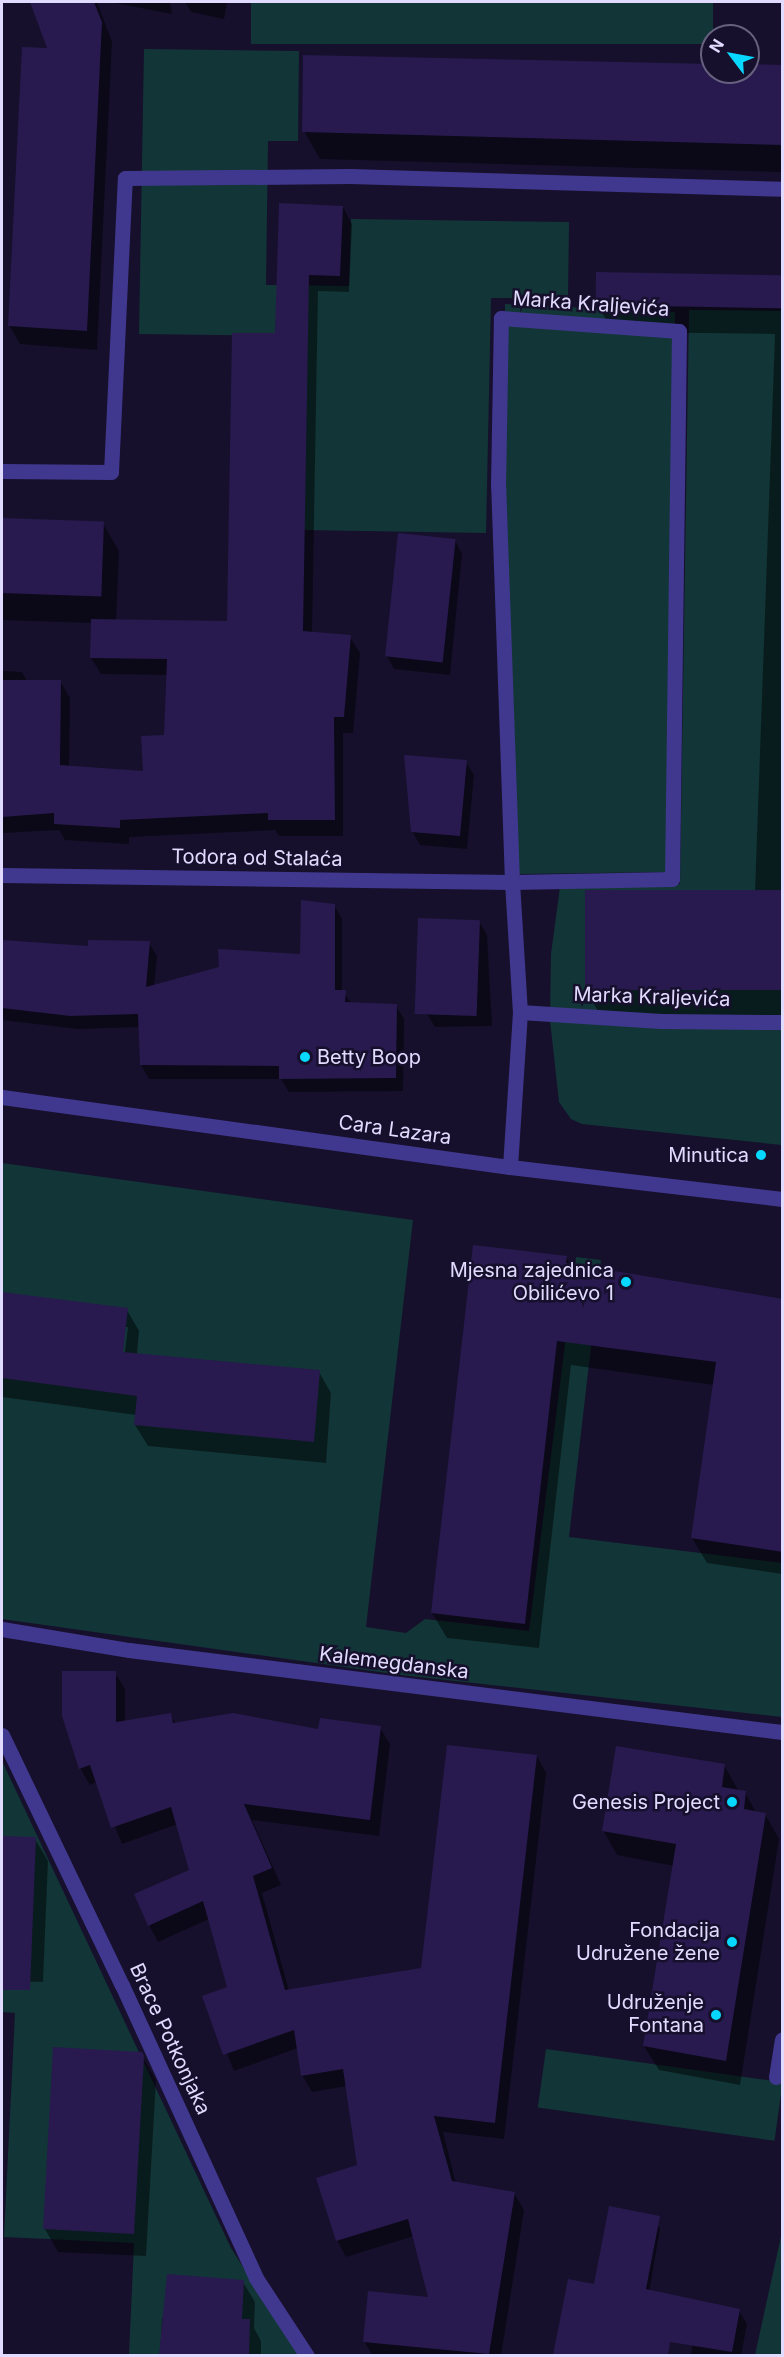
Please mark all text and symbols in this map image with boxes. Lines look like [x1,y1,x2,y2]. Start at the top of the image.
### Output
north arrow [700,24,760,84]
text: N [705,35,728,56]
street label: Marka Kraljevića [512,287,670,321]
street label: Todora od Stalaća [171,845,343,871]
street label: Marka Kraljevića [573,982,731,1012]
place label: Betty Boop [317,1045,421,1069]
marker: Betty Boop [298,1050,312,1064]
street label: Cara Lazara [337,1110,453,1150]
place label: Minutica [668,1143,749,1167]
marker: Minutica [754,1148,768,1162]
place label: Mjesna zajednica Obilićevo 1 [450,1258,614,1305]
marker: Mjesna zajednica Obilićevo 1 [619,1275,633,1289]
street label: Kalemegdanska [318,1642,470,1684]
place label: Genesis Project [572,1790,720,1814]
marker: Genesis Project [725,1795,739,1809]
place label: Fondacija Udružene žene [576,1918,720,1965]
marker: Fondacija Udružene žene [725,1935,739,1949]
street label: Brace Potkonjaka [124,1959,216,2119]
place label: Udruženje Fontana [607,1991,704,2038]
marker: Udruženje Fontana [709,2008,723,2022]

